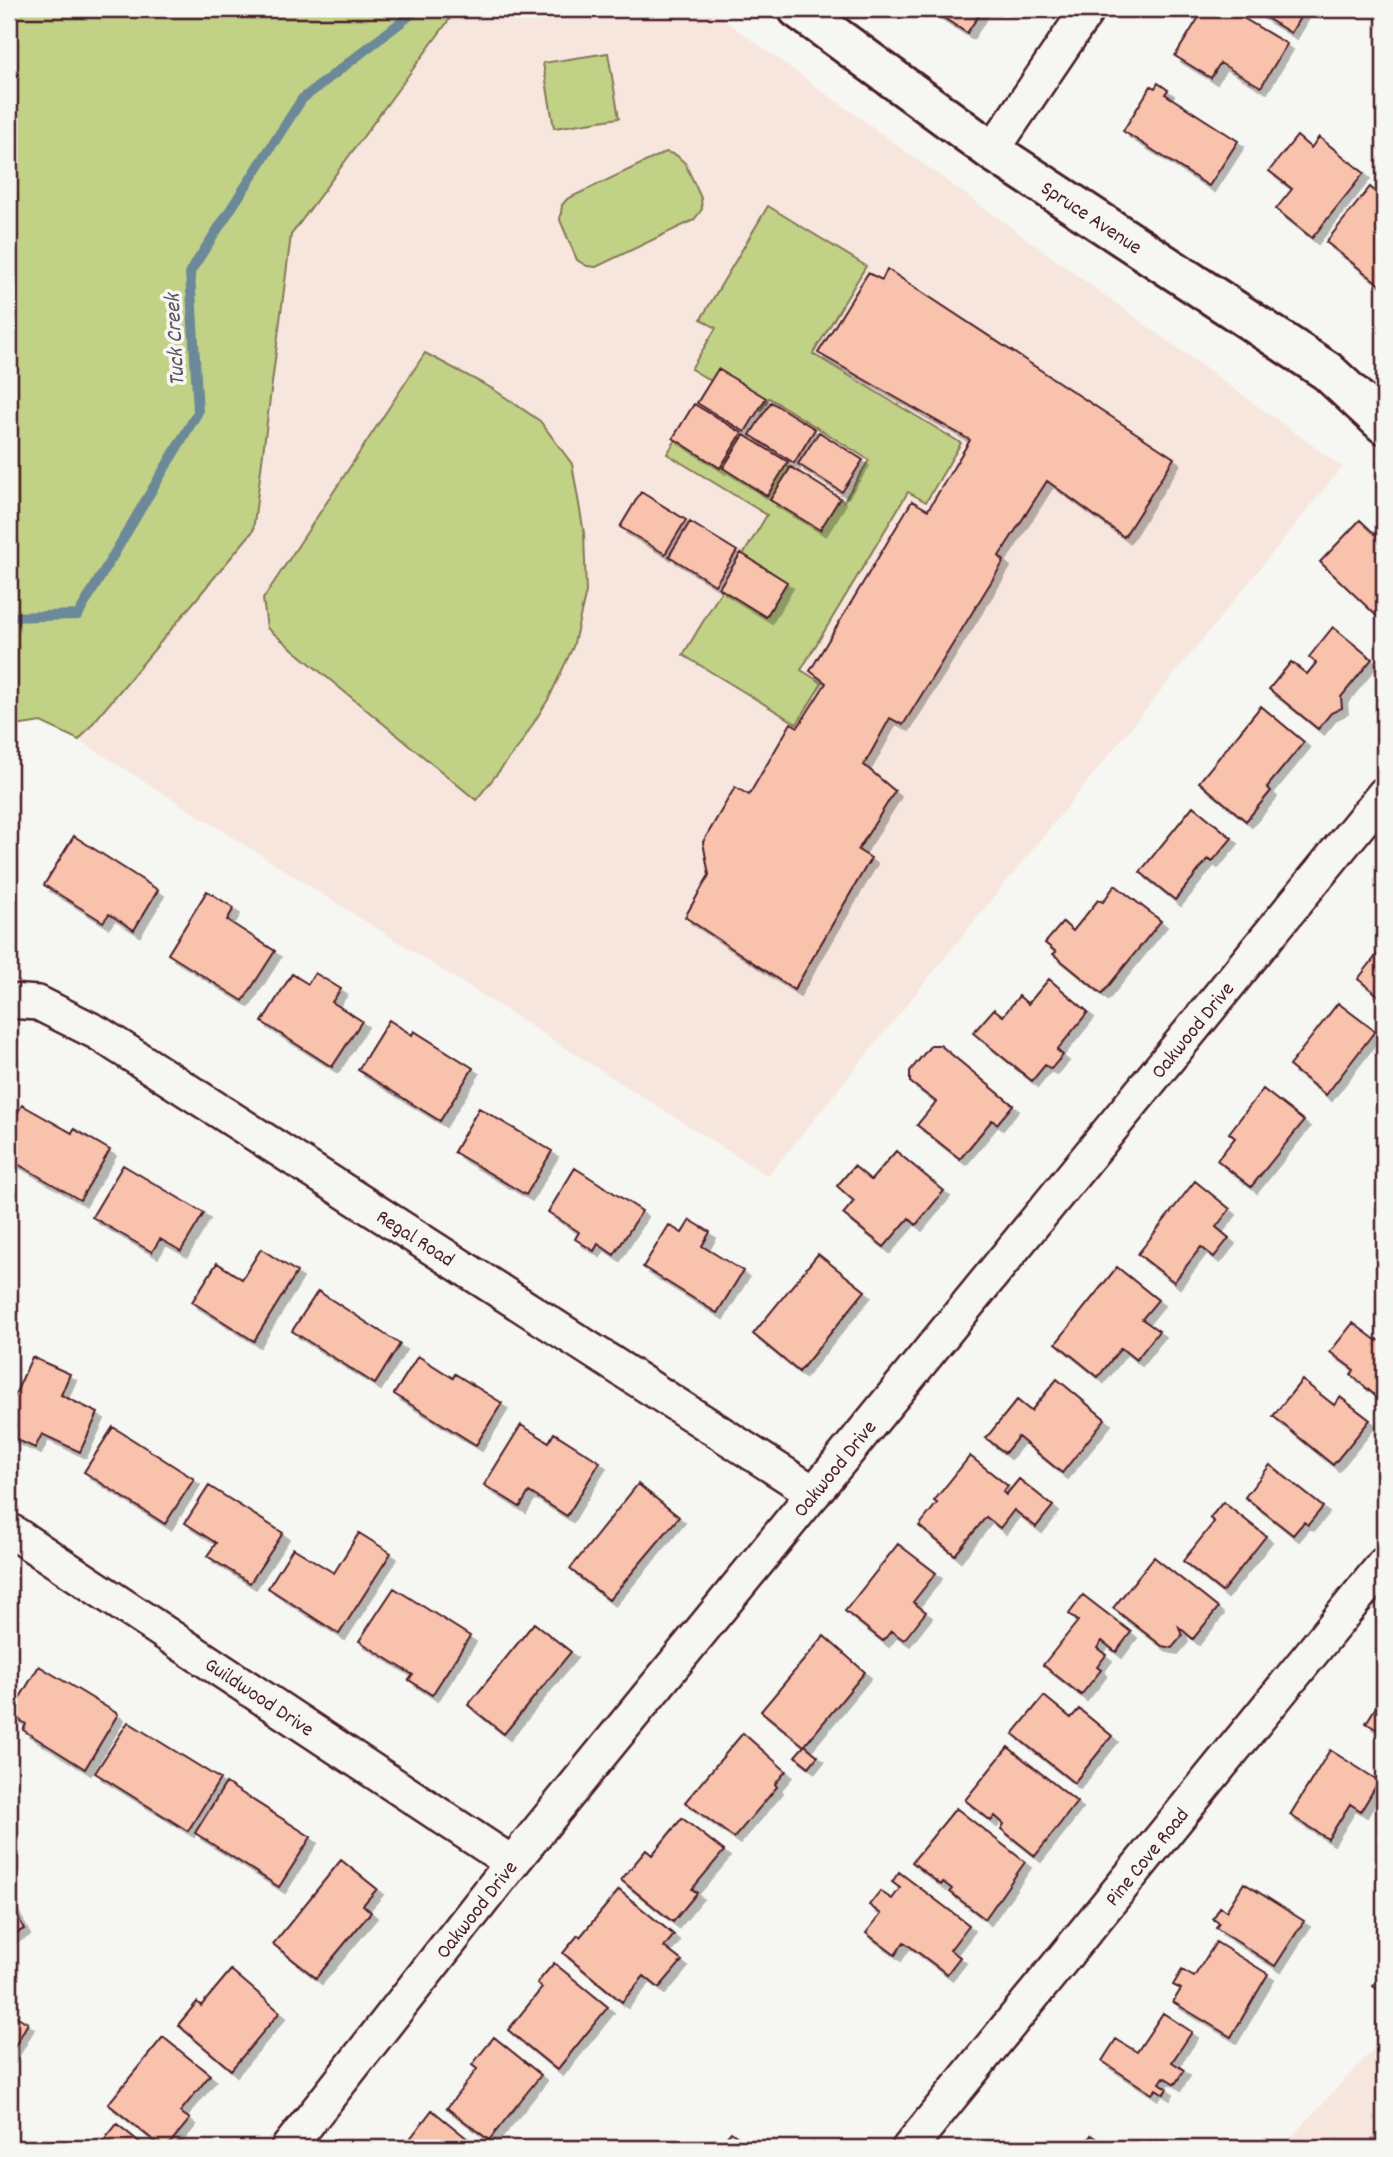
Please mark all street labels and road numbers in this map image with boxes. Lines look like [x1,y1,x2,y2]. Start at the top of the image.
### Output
street label: Spruce Avenue [1034,175,1147,263]
street label: Oakwood Drive [1145,976,1243,1087]
street label: Regal Road [369,1203,459,1276]
street label: Oakwood Drive [787,1415,885,1525]
street label: Guildwood Drive [198,1651,319,1746]
street label: Pine Cove Road [1099,1803,1198,1914]
street label: Oakwood Drive [430,1855,526,1966]

